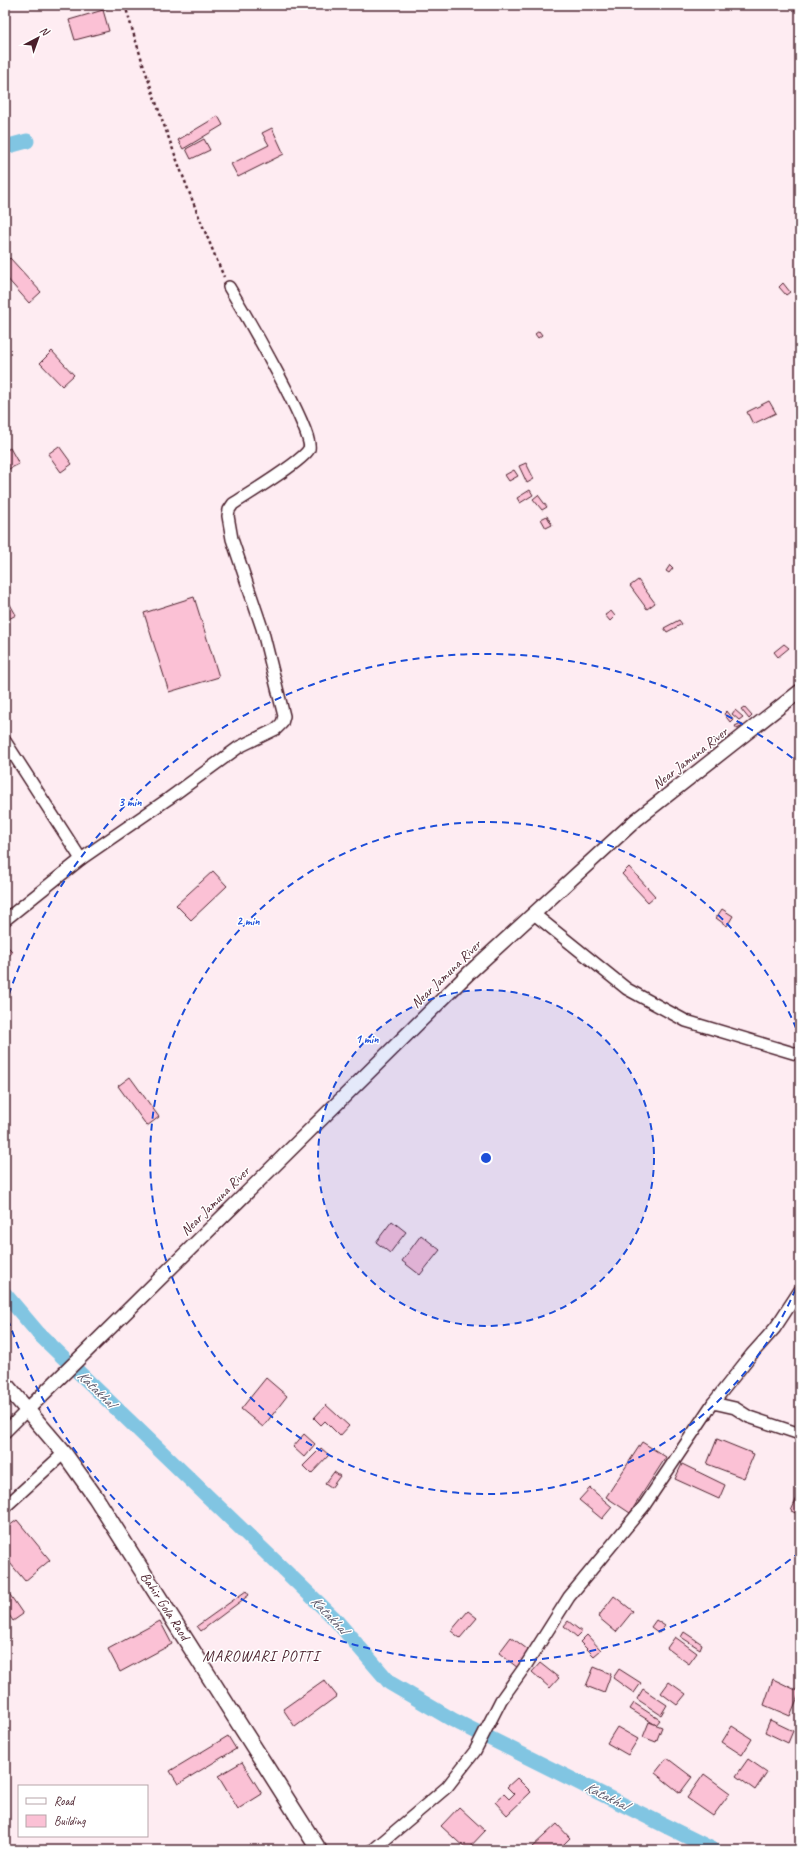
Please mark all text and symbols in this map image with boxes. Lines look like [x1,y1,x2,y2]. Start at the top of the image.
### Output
north arrow [18,18,58,58]
text: N [37,23,53,39]
street label: Near Jamuna River [649,723,732,793]
text: 3 min [119,794,142,810]
text: 2 min [237,913,260,929]
street label: Near Jamuna River [408,936,485,1012]
text: 1 min [356,1031,379,1047]
centre of rings [479,1151,493,1165]
street label: Near Jamuna River [177,1162,254,1239]
water label: Katakhal [73,1366,123,1415]
street label: Bahir Gola Raod [137,1569,195,1645]
water label: Katakhal [306,1592,355,1642]
district label: MAROWARI POTTI [203,1647,322,1666]
water label: Katakhal [581,1778,635,1817]
legend [18,1785,148,1837]
text: Road [54,1793,76,1809]
text: Building [54,1813,86,1829]

